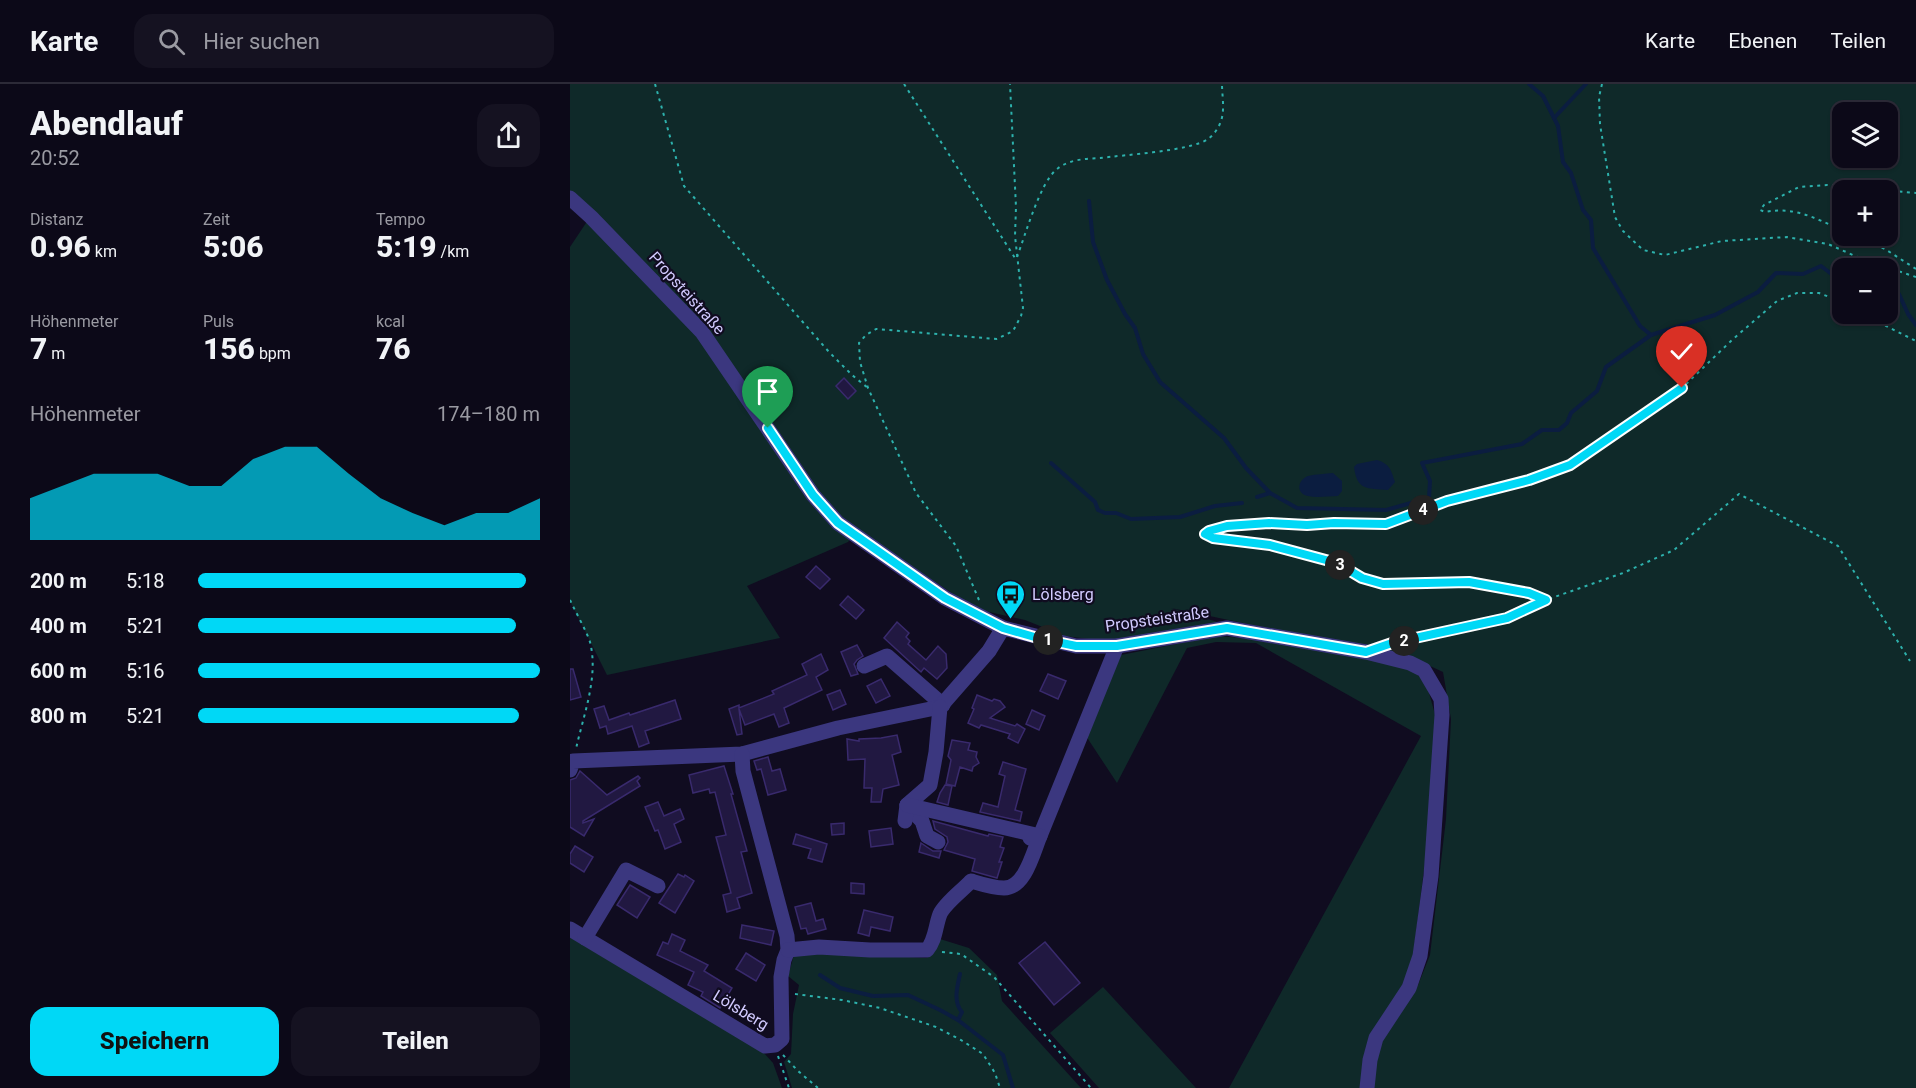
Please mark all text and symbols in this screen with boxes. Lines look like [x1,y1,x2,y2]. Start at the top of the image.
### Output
search box [134,14,554,68]
text: Karte [30,25,98,58]
icon: search [155,25,188,58]
text: Hier suchen [203,29,320,54]
text: Karte [1645,29,1695,53]
text: Ebenen [1728,29,1797,53]
text: Teilen [1830,29,1886,53]
map controls [1832,102,1898,324]
button: layers [1832,102,1898,168]
text: Abendlauf [30,104,183,143]
button: share [477,104,540,167]
text: 20:52 [30,146,80,170]
button: + [1832,180,1898,246]
text: Distanz [30,210,83,229]
text: Zeit [203,210,230,229]
text: Tempo [376,210,425,229]
text: 0.96 [30,229,91,264]
text: 5:06 [203,229,264,264]
text: 5:19 [376,229,437,264]
text: km [91,242,117,261]
text: /km [437,242,469,261]
street label: Propsteistraße [645,248,729,338]
button: − [1832,258,1898,324]
text: Höhenmeter [30,312,118,331]
text: Puls [203,312,234,331]
text: kcal [376,312,405,331]
pin [1656,326,1707,388]
text: 7 [30,331,47,366]
text: 156 [203,331,255,366]
text: 76 [376,331,411,366]
icon: check [1665,335,1698,368]
text: m [47,344,65,363]
text: bpm [255,344,291,363]
pin [742,366,793,428]
icon: arrive [751,375,784,408]
text: Höhenmeter [30,402,140,426]
text: 174–180 m [437,402,540,426]
pin: 4 [1408,495,1438,525]
text: 4 [1418,500,1428,519]
pin: 3 [1325,550,1355,580]
text: 3 [1335,555,1345,574]
text: 200 m [30,569,87,593]
text: 5:18 [126,569,165,593]
bus stop icon: Lölsberg [995,578,1027,620]
place label: Lölsberg [1032,585,1094,604]
street label: Propsteistraße [1104,602,1210,636]
text: 400 m [30,614,87,638]
text: 5:21 [126,614,165,638]
pin: 1 [1033,625,1063,655]
pin: 2 [1389,626,1419,656]
text: 1 [1043,630,1053,649]
text: 2 [1399,631,1409,650]
text: 600 m [30,659,87,683]
text: 5:16 [126,659,165,683]
text: 800 m [30,704,87,728]
text: 5:21 [126,704,165,728]
street label: Lölsberg [710,986,772,1034]
button: Speichern [30,1007,279,1076]
button: Teilen [291,1007,540,1076]

